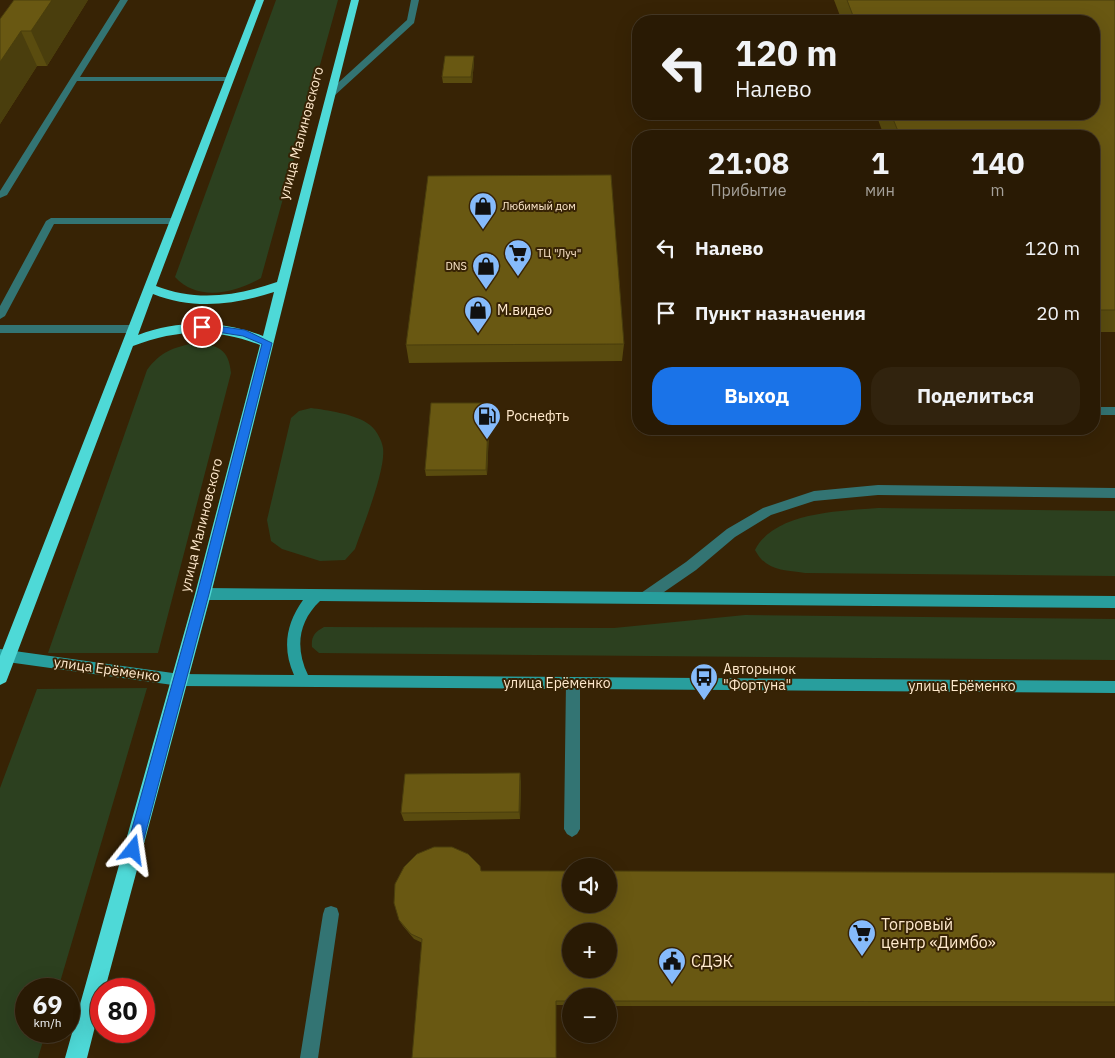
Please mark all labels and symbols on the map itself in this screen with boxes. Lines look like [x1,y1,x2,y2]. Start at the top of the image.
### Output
street label: улица Малиновского [275,64,327,202]
shop icon: Любимый дом [468,191,498,230]
place label: Любимый дом [502,199,576,213]
supermarket icon: ТЦ "Луч" [503,238,533,277]
place label: ТЦ "Луч" [537,246,581,260]
shop icon: DNS [471,251,501,290]
place label: DNS [445,259,467,273]
shop icon: М.видео [463,295,493,334]
place label: М.видео [497,301,552,319]
pin [181,306,223,348]
fuel station icon: Роснефть [472,401,502,440]
place label: Роснефть [506,407,569,425]
street label: улица Малиновского [176,456,226,594]
street label: улица Ерёменко [53,653,161,685]
place label: Авторынок "Фортуна" [723,660,796,694]
bus stop icon: Авторынок "Фортуна" [689,662,719,701]
street label: улица Ерёменко [503,674,611,692]
street label: улица Ерёменко [908,677,1016,695]
position arrow [106,823,158,875]
place label: Тогровый центр «Димбо» [881,914,996,952]
supermarket icon: Тогровый центр «Димбо» [847,918,877,957]
public building icon: СДЭК [657,946,687,985]
place label: СДЭК [691,951,733,971]
speed limit sign: 80 [90,978,155,1043]

